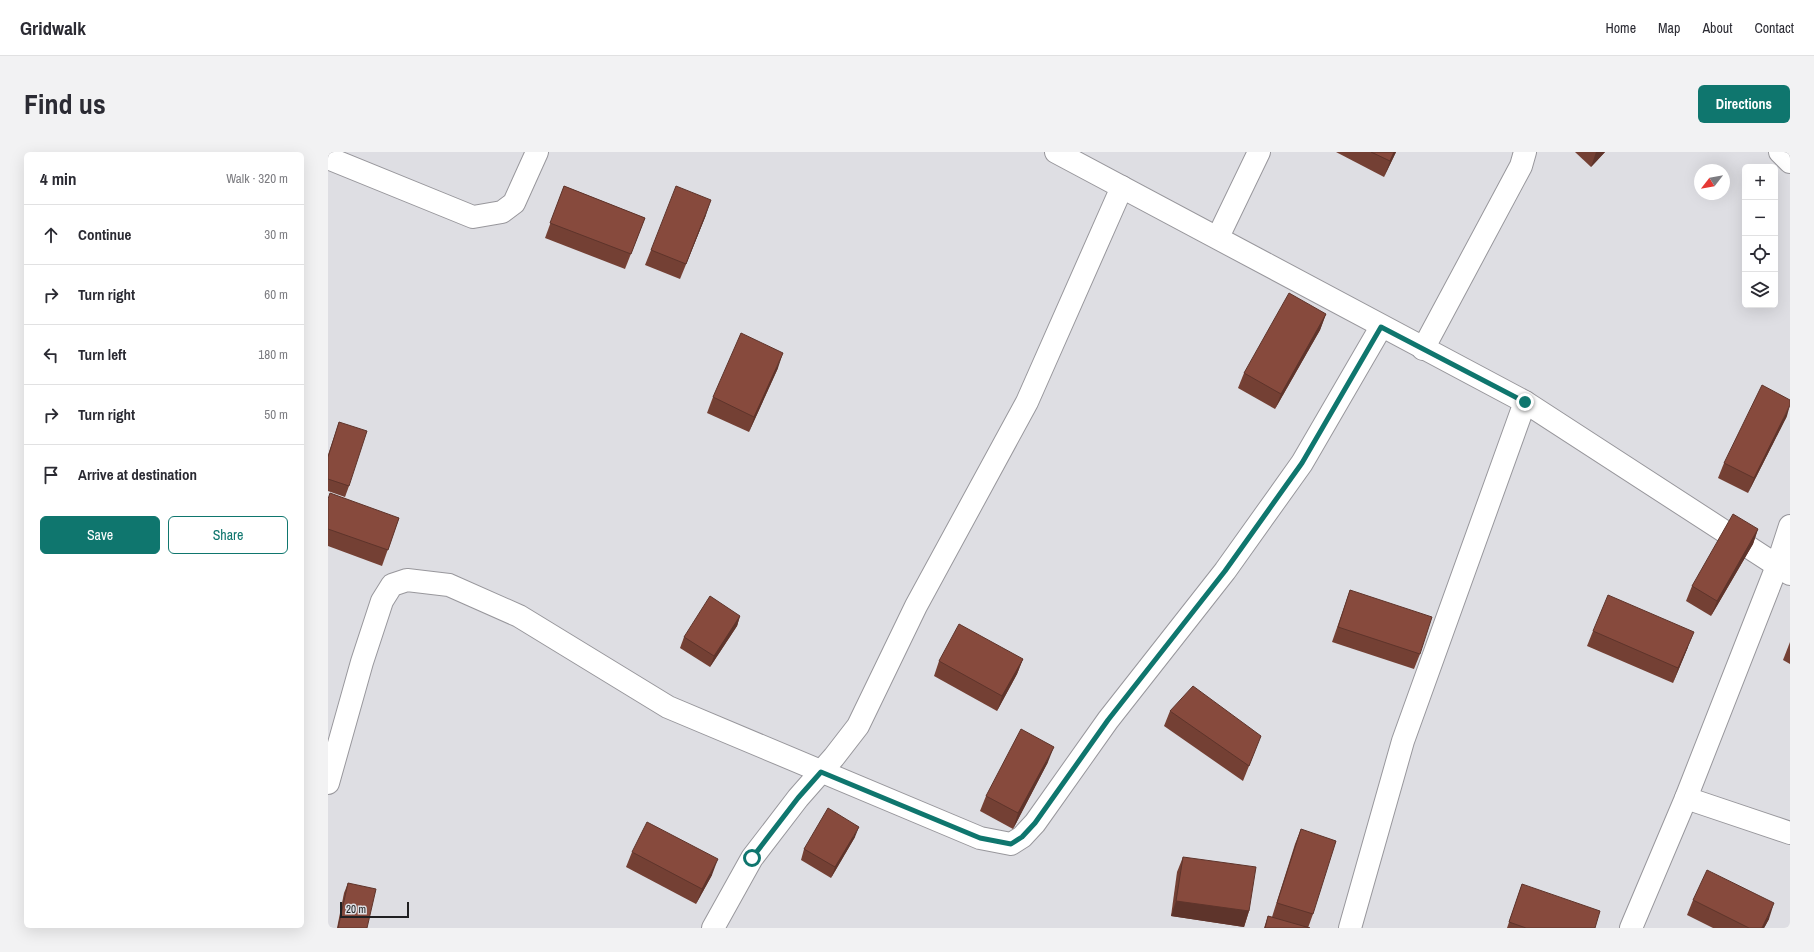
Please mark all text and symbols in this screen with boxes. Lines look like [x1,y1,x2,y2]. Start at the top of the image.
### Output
text: Gridwalk [20,15,86,41]
text: Home [1605,19,1636,37]
text: Map [1658,19,1680,37]
text: About [1702,19,1732,37]
text: Contact [1754,19,1794,37]
text: Find us [24,85,106,123]
button: Directions [1698,85,1790,123]
north arrow [1694,164,1730,200]
map controls [1742,164,1778,308]
button: + [1742,164,1778,200]
text: 4 min [40,167,76,190]
text: Walk · 320 m [226,170,288,187]
button: − [1742,200,1778,236]
icon: ahead [40,224,62,246]
text: Continue [78,224,131,245]
text: 30 m [264,226,288,243]
button: locate [1742,236,1778,272]
button: layers [1742,272,1778,308]
icon: right [40,284,62,306]
text: Turn right [78,284,135,305]
text: 60 m [264,286,288,303]
icon: left [40,344,62,366]
text: Turn left [78,344,126,365]
text: 180 m [258,346,288,363]
route end [1516,393,1534,411]
icon: right [40,404,62,426]
text: Turn right [78,404,135,425]
text: 50 m [264,406,288,423]
icon: arrive [40,464,62,486]
text: Arrive at destination [78,464,197,485]
button: Save [40,516,160,554]
button: Share [168,516,288,554]
route start [743,849,761,867]
scale bar [340,900,409,919]
text: 20 m [346,902,366,916]

